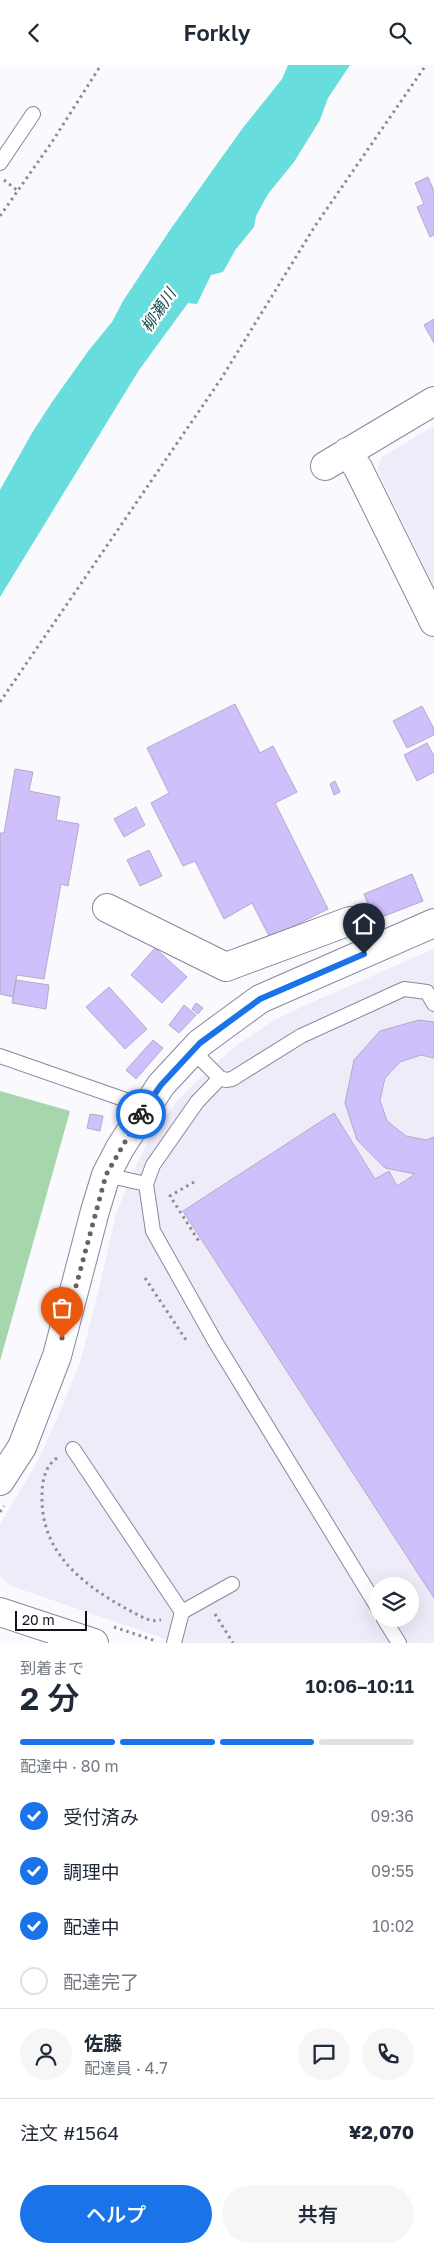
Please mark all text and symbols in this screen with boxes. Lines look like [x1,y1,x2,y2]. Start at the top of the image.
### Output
icon: back [20,19,48,47]
text: Forkly [184,19,251,46]
icon: search [386,19,414,47]
water label: 柳瀬川 [136,283,181,335]
pin [343,903,385,954]
icon: home [350,910,378,938]
courier [116,1089,166,1139]
icon: bike [127,1100,155,1128]
pin [41,1287,83,1338]
icon: bag [48,1294,76,1322]
map controls [369,1577,419,1627]
button: layers [369,1577,419,1627]
scale bar [15,1608,88,1631]
text: 20 m [22,1611,55,1628]
text: 到着まで [20,1658,84,1678]
text: 10:06–10:11 [306,1674,414,1697]
text: 2 分 [20,1679,79,1717]
text: 配達中 · 80 m [20,1756,119,1776]
icon: check [20,1802,48,1830]
text: 受付済み [63,1805,139,1828]
text: 09:36 [371,1806,414,1826]
icon: check [20,1857,48,1885]
text: 調理中 [63,1860,120,1883]
text: 09:55 [371,1861,414,1881]
icon: check [20,1912,48,1940]
text: 配達中 [63,1915,120,1938]
text: 10:02 [372,1916,414,1936]
text: 配達完了 [63,1970,139,1993]
button: person [20,2028,72,2080]
button: chat [298,2028,350,2080]
button: phone [362,2028,414,2080]
text: 佐藤 [84,2031,122,2054]
text: 配達員 · 4.7 [84,2058,168,2078]
text: ¥2,070 [349,2120,414,2143]
text: 注文 #1564 [20,2121,119,2144]
button: ヘルプ [20,2185,212,2243]
button: 共有 [222,2185,414,2243]

